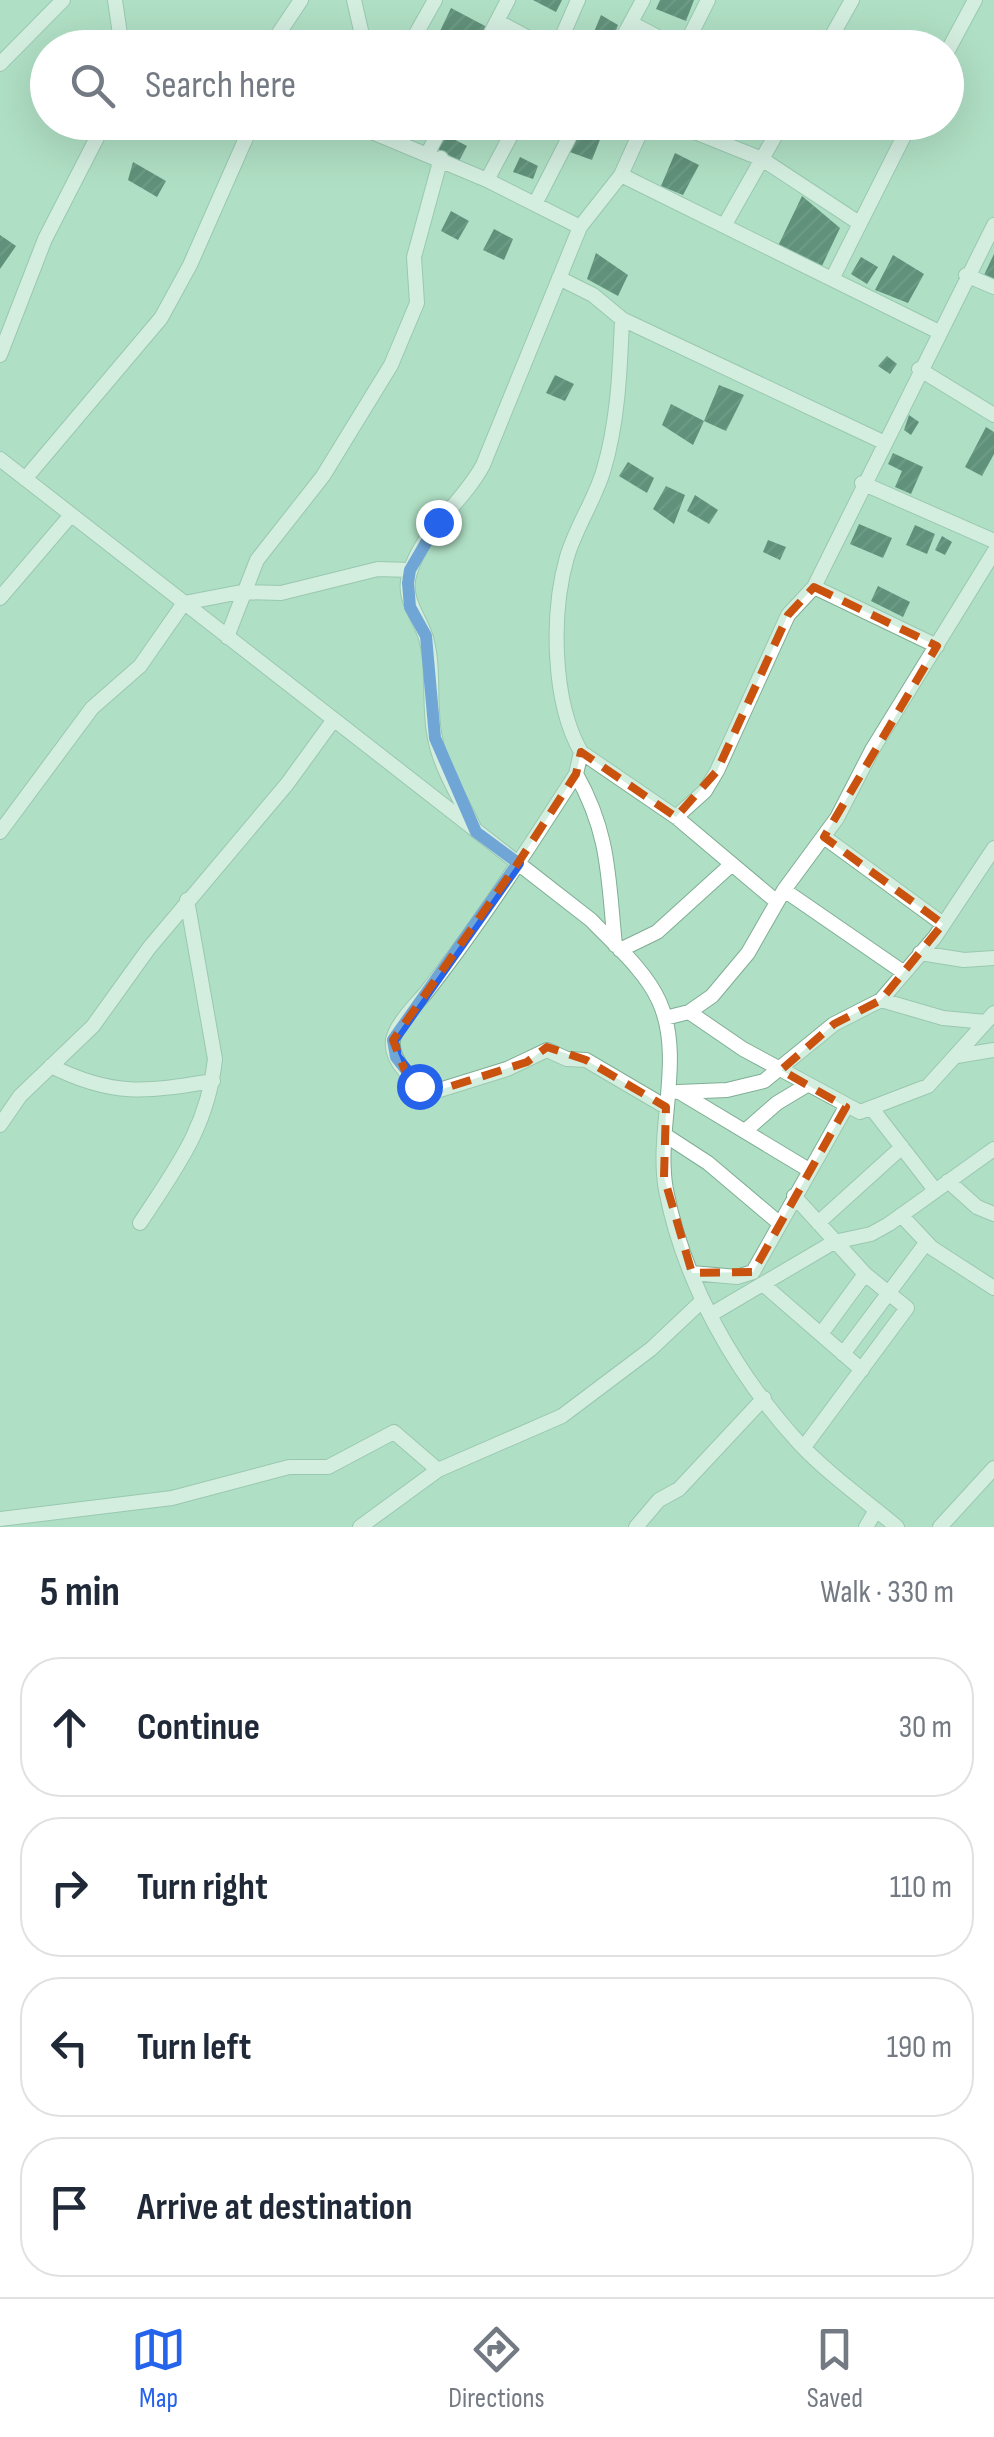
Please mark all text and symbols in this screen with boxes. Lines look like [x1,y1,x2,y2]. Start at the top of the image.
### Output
search box [30,30,964,140]
icon: search [65,58,120,113]
text: Search here [145,63,296,108]
route end [416,500,462,546]
route start [397,1064,443,1110]
text: 5 min [40,1567,120,1618]
text: Walk · 330 m [820,1573,954,1612]
icon: ahead [42,1700,97,1755]
text: Continue [137,1705,260,1750]
text: 30 m [899,1708,952,1747]
icon: right [42,1860,97,1915]
text: Turn right [137,1865,268,1910]
text: 110 m [890,1868,952,1907]
icon: left [42,2020,97,2075]
text: Turn left [137,2025,251,2070]
text: 190 m [887,2028,952,2067]
icon: arrive [42,2180,97,2235]
text: Arrive at destination [137,2185,412,2230]
tab: Map [131,2322,186,2415]
tab: Directions [448,2322,545,2415]
tab: Saved [807,2322,863,2415]

